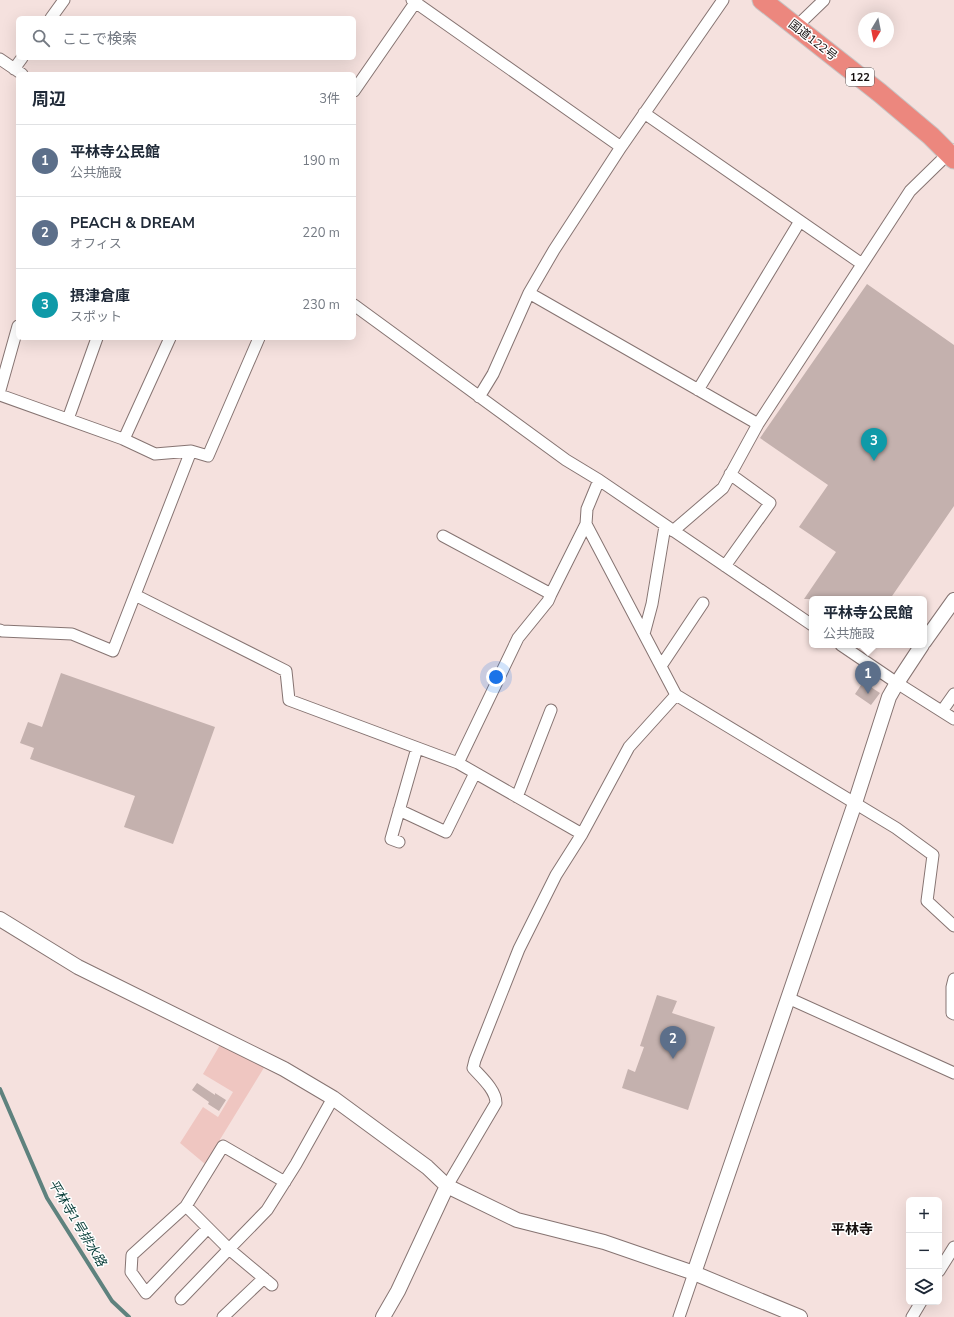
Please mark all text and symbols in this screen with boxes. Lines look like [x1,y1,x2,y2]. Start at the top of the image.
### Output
north arrow [858,12,894,48]
search box [16,16,356,60]
street label: 国道122号 [785,16,841,64]
icon: search [30,27,52,49]
text: ここで検索 [62,29,137,49]
road number: 122 [846,68,874,86]
text: 周辺 [32,88,66,111]
text: 3件 [319,90,340,108]
text: 平林寺公民館 [70,142,160,162]
text: 1 [41,152,49,170]
text: 190 m [302,152,340,170]
text: 公共施設 [70,164,122,182]
text: PEACH & DREAM [70,213,195,233]
text: 2 [41,224,49,242]
text: 220 m [302,224,340,242]
text: オフィス [70,235,122,253]
text: 摂津倉庫 [70,286,130,306]
text: 3 [41,296,49,314]
text: 230 m [302,296,340,314]
text: スポット [70,308,122,326]
pin: 3 [861,428,887,461]
popup [809,596,927,648]
text: 平林寺公民館 [823,603,913,623]
text: 公共施設 [823,625,875,643]
pin: 1 [855,661,881,694]
your location [486,667,506,687]
pin: 2 [660,1026,686,1059]
water label: 平林寺1号排水路 [44,1176,111,1271]
map controls [906,1197,942,1305]
button: + [906,1197,942,1233]
district label: 平林寺 [831,1220,873,1239]
button: − [906,1233,942,1269]
button: layers [906,1269,942,1305]

